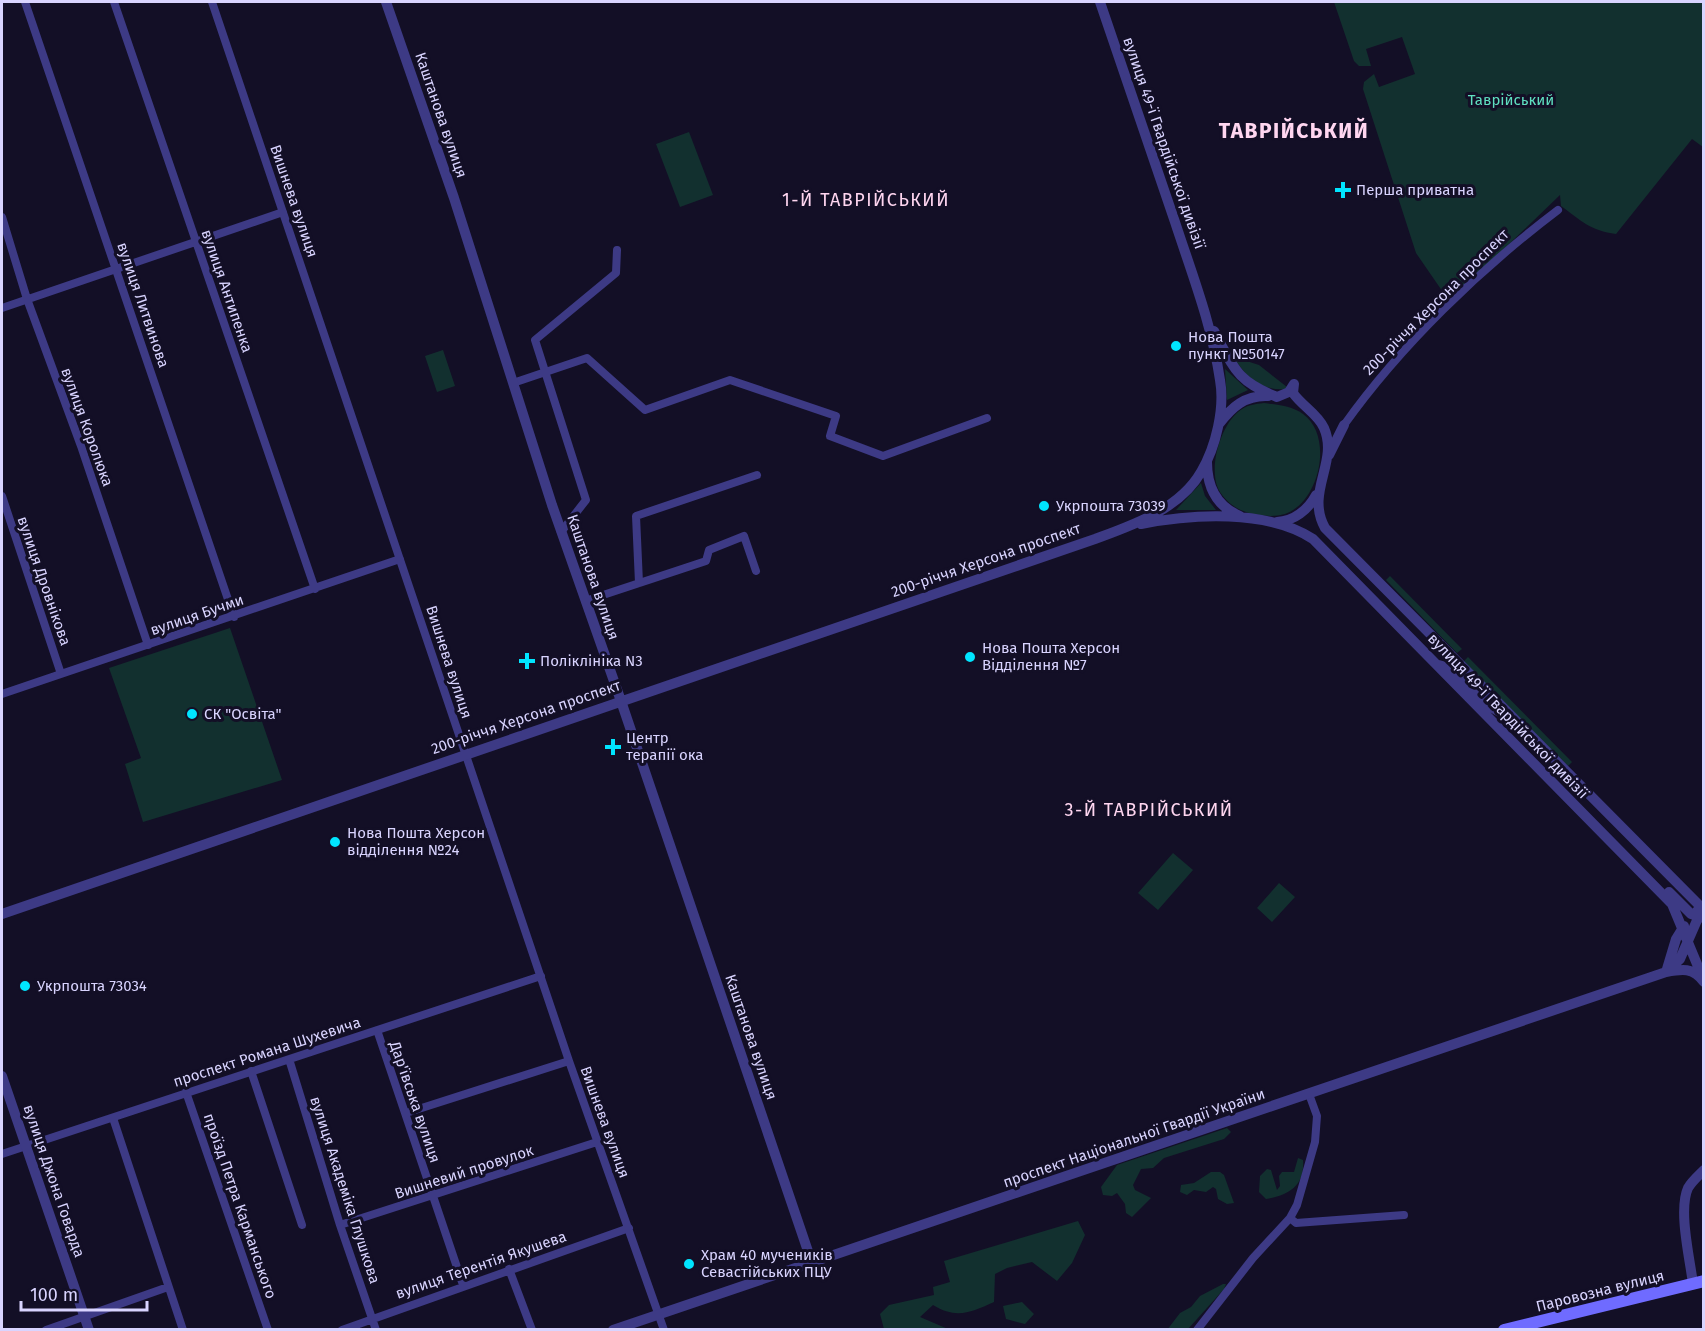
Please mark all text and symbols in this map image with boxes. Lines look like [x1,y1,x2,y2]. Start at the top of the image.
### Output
street label: вулиця 49-ї Гвардійської дивізії [1119,35,1209,252]
street label: Каштанова вулиця [411,50,471,180]
park label: Таврійський [1468,91,1554,109]
district label: ТАВРІЙСЬКИЙ [1219,117,1369,144]
street label: Вишнева вулиця [266,142,322,260]
marker: Перша приватна [1334,181,1352,199]
place label: Перша приватна [1356,181,1474,199]
district label: 1-Й ТАВРІЙСЬКИЙ [782,189,950,211]
street label: 200-річчя Херсона проспект [1359,225,1513,379]
street label: вулиця Антипенка [197,227,257,355]
street label: вулиця Литвинова [113,240,173,370]
place label: Нова Пошта пункт №50147 [1188,328,1285,363]
marker: Нова Пошта пункт №50147 [1169,339,1183,353]
street label: вулиця Королюка [57,365,117,489]
place label: Укрпошта 73039 [1056,497,1166,515]
marker: Укрпошта 73039 [1037,499,1051,513]
street label: Каштанова вулиця [563,512,623,642]
street label: вулиця Дровнікова [13,514,75,648]
street label: 200-річчя Херсона проспект [889,519,1083,601]
street label: вулиця Бучми [148,591,246,639]
street label: Вишнева вулиця [422,603,476,721]
street label: вулиця 49-ї Гвардійської дивізії [1424,630,1592,803]
place label: Нова Пошта Херсон Відділення №7 [982,639,1120,674]
marker: Нова Пошта Херсон Відділення №7 [963,650,977,664]
marker: Поліклініка N3 [518,652,536,670]
place label: Поліклініка N3 [540,652,643,670]
street label: 200-річчя Херсона проспект [429,676,623,758]
place label: СК "Освіта" [204,705,282,723]
marker: СК "Освіта" [185,707,199,721]
place label: Центр терапії ока [626,729,703,764]
marker: Центр терапії ока [604,738,622,756]
district label: 3-Й ТАВРІЙСЬКИЙ [1064,799,1234,821]
place label: Нова Пошта Херсон відділення №24 [347,824,485,859]
marker: Нова Пошта Херсон відділення №24 [328,835,342,849]
street label: Каштанова вулиця [721,972,781,1102]
place label: Укрпошта 73034 [37,977,147,995]
marker: Укрпошта 73034 [18,979,32,993]
street label: проспект Романа Шухевича [171,1013,363,1091]
street label: Дар'ївська вулиця [385,1038,444,1165]
street label: Вишнева вулиця [576,1064,634,1180]
street label: проспект Національної Гвардії України [1001,1085,1267,1191]
street label: вулиця Академіка Глушкова [306,1094,384,1286]
street label: вулиця Джона Говарда [19,1102,89,1260]
street label: проїзд Петра Карманського [200,1111,280,1301]
street label: Вишневий провулок [392,1141,536,1203]
street label: вулиця Терентія Якушева [393,1227,569,1303]
place label: Храм 40 мучеників Севастійських ПЦУ [701,1246,833,1281]
marker: Храм 40 мучеників Севастійських ПЦУ [682,1257,696,1271]
street label: Паровозна вулиця [1534,1266,1666,1316]
scale bar [21,1274,147,1312]
text: 100 m [30,1284,78,1306]

